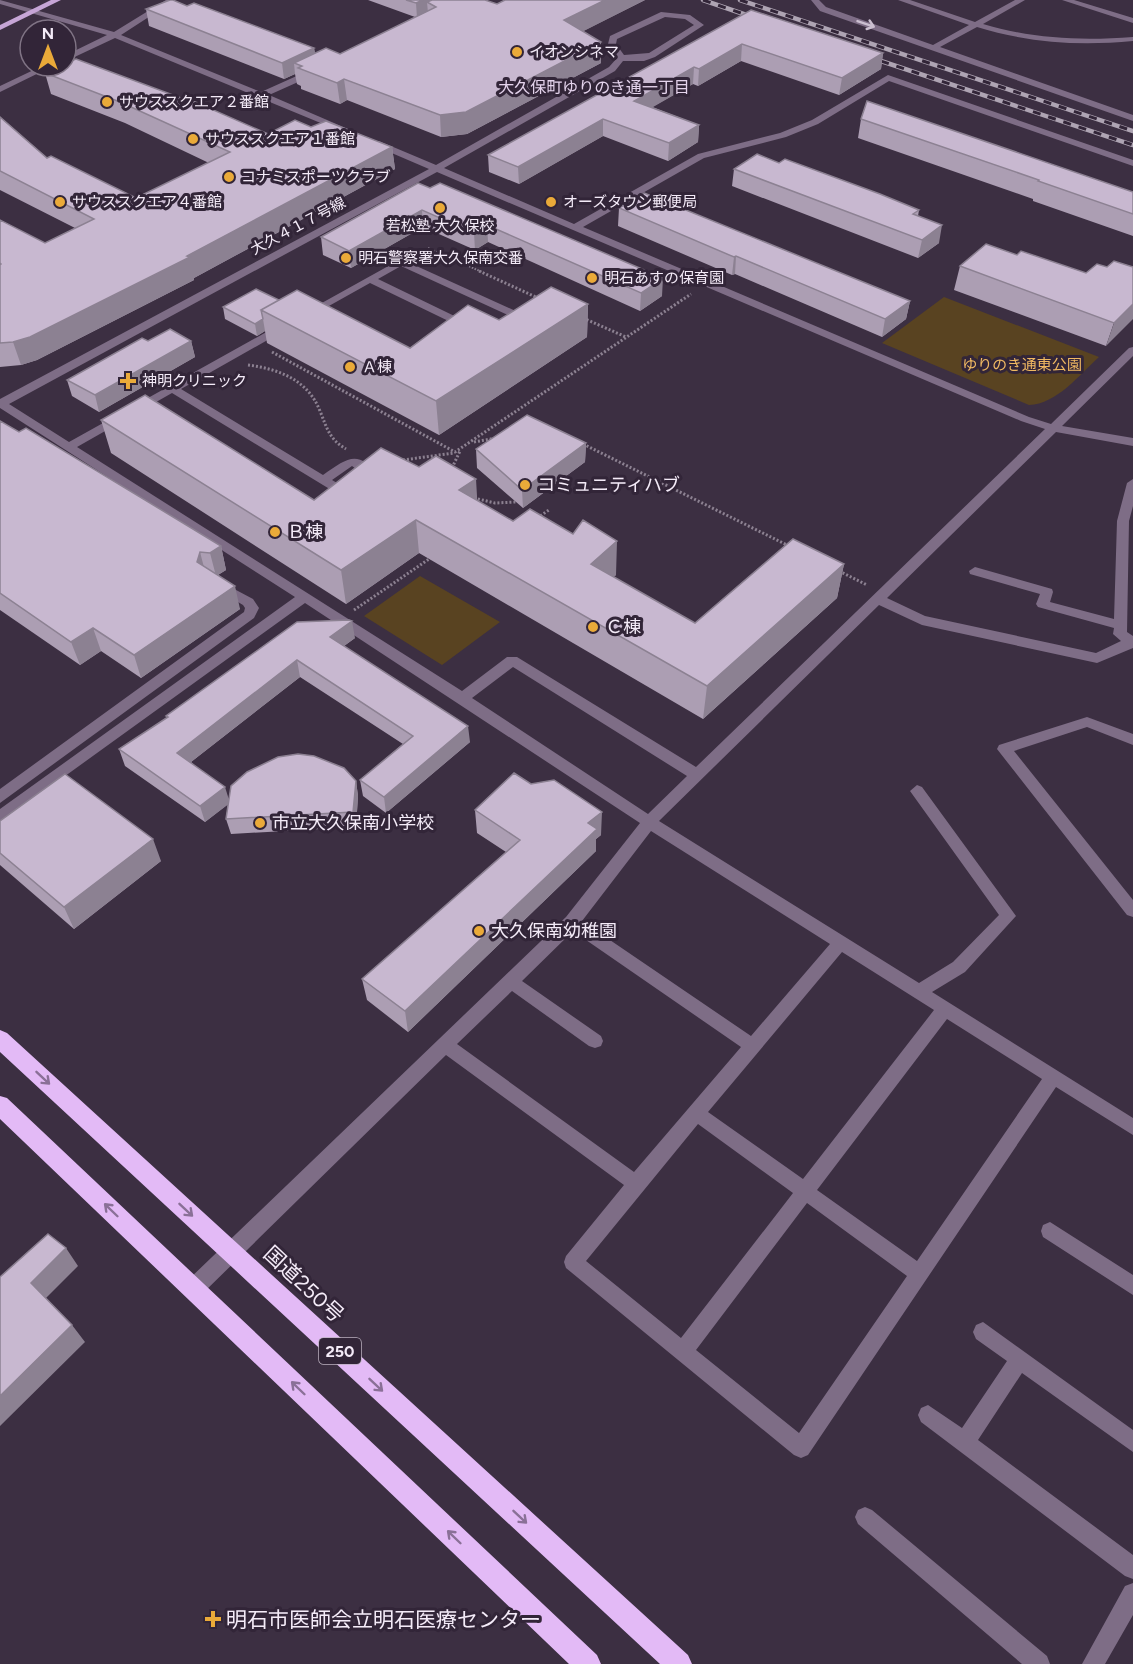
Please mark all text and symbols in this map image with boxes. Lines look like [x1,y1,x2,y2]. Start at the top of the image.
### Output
north arrow [18,18,78,78]
one-way arrow [856,19,875,30]
text: N [42,24,54,43]
place label: イオンシネマ [529,43,619,61]
marker: イオンシネマ [510,45,524,59]
district label: 大久保町ゆりのき通一丁目 [498,78,690,97]
place label: サウススクエア２番館 [119,93,269,111]
marker: サウススクエア２番館 [100,95,114,109]
place label: サウススクエア１番館 [205,130,355,148]
marker: サウススクエア１番館 [186,132,200,146]
place label: コナミスポーツクラブ [241,168,391,186]
marker: コナミスポーツクラブ [222,170,236,184]
place label: サウススクエア４番館 [72,193,222,211]
street label: 大久４１７号線 [247,193,349,259]
place label: オーズタウン郵便局 [563,193,697,211]
marker: サウススクエア４番館 [53,195,67,209]
marker: オーズタウン郵便局 [544,195,558,209]
marker: 若松塾 大久保校 [433,201,447,215]
place label: 若松塾 大久保校 [386,217,494,235]
place label: 明石警察署大久保南交番 [358,249,523,267]
marker: 明石警察署大久保南交番 [339,251,353,265]
place label: 明石あすの保育園 [604,269,724,287]
marker: 明石あすの保育園 [585,271,599,285]
park label: ゆりのき通東公園 [962,356,1082,374]
place label: Ａ棟 [362,358,392,376]
marker: Ａ棟 [343,360,357,374]
marker: 神明クリニック [119,372,137,390]
place label: 神明クリニック [142,372,247,390]
place label: コミュニティハブ [537,474,680,496]
marker: コミュニティハブ [518,478,532,492]
place label: Ｂ棟 [287,521,323,543]
marker: Ｂ棟 [268,525,282,539]
place label: Ｃ棟 [605,616,641,638]
marker: Ｃ棟 [586,620,600,634]
place label: 市立大久保南小学校 [272,812,434,834]
marker: 市立大久保南小学校 [253,816,267,830]
place label: 大久保南幼稚園 [491,920,617,942]
marker: 大久保南幼稚園 [472,924,486,938]
one-way arrow [35,1071,50,1085]
one-way arrow [103,1203,118,1217]
one-way arrow [179,1203,194,1218]
street label: 国道250号 [259,1241,349,1327]
road number: 250 [319,1338,361,1364]
one-way arrow [369,1378,384,1392]
one-way arrow [290,1381,305,1395]
one-way arrow [512,1510,527,1524]
one-way arrow [447,1530,462,1544]
place label: 明石市医師会立明石医療センター [226,1607,541,1632]
marker: 明石市医師会立明石医療センター [204,1610,222,1628]

